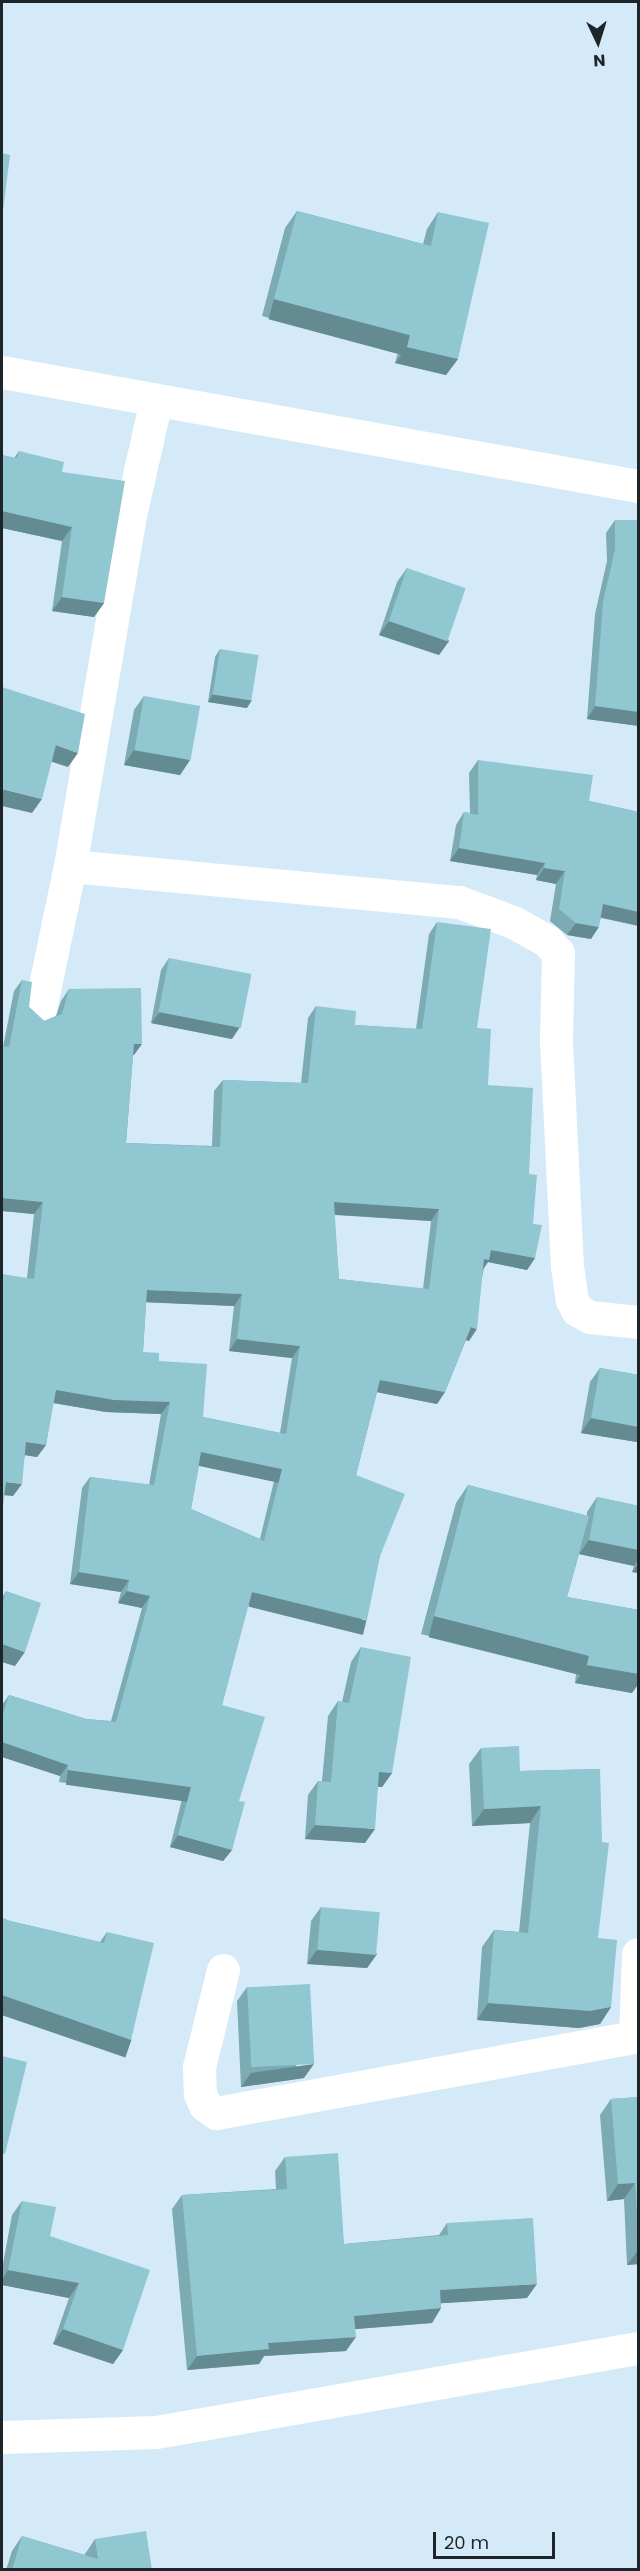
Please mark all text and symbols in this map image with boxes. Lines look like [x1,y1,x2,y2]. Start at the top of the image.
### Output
north arrow [568,12,628,72]
text: N [592,49,606,72]
scale bar [436,2520,558,2558]
text: 20 m [444,2530,489,2555]

